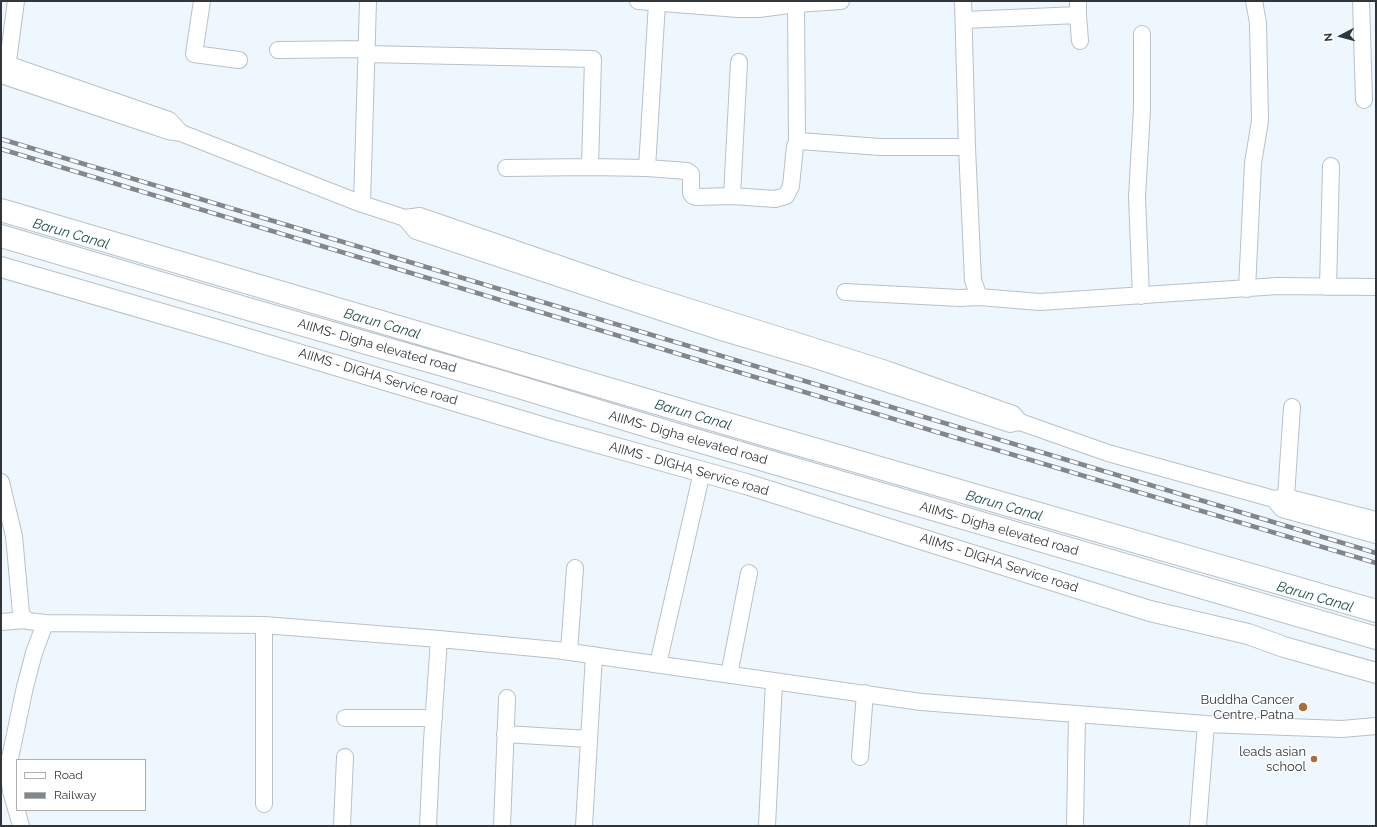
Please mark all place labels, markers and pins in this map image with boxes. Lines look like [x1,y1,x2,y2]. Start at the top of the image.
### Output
place label: Buddha Cancer Centre, Patna [1201,692,1294,723]
marker: Buddha Cancer Centre, Patna [1297,701,1309,713]
place label: leads asian school [1239,744,1306,775]
marker: leads asian school [1309,754,1319,764]

